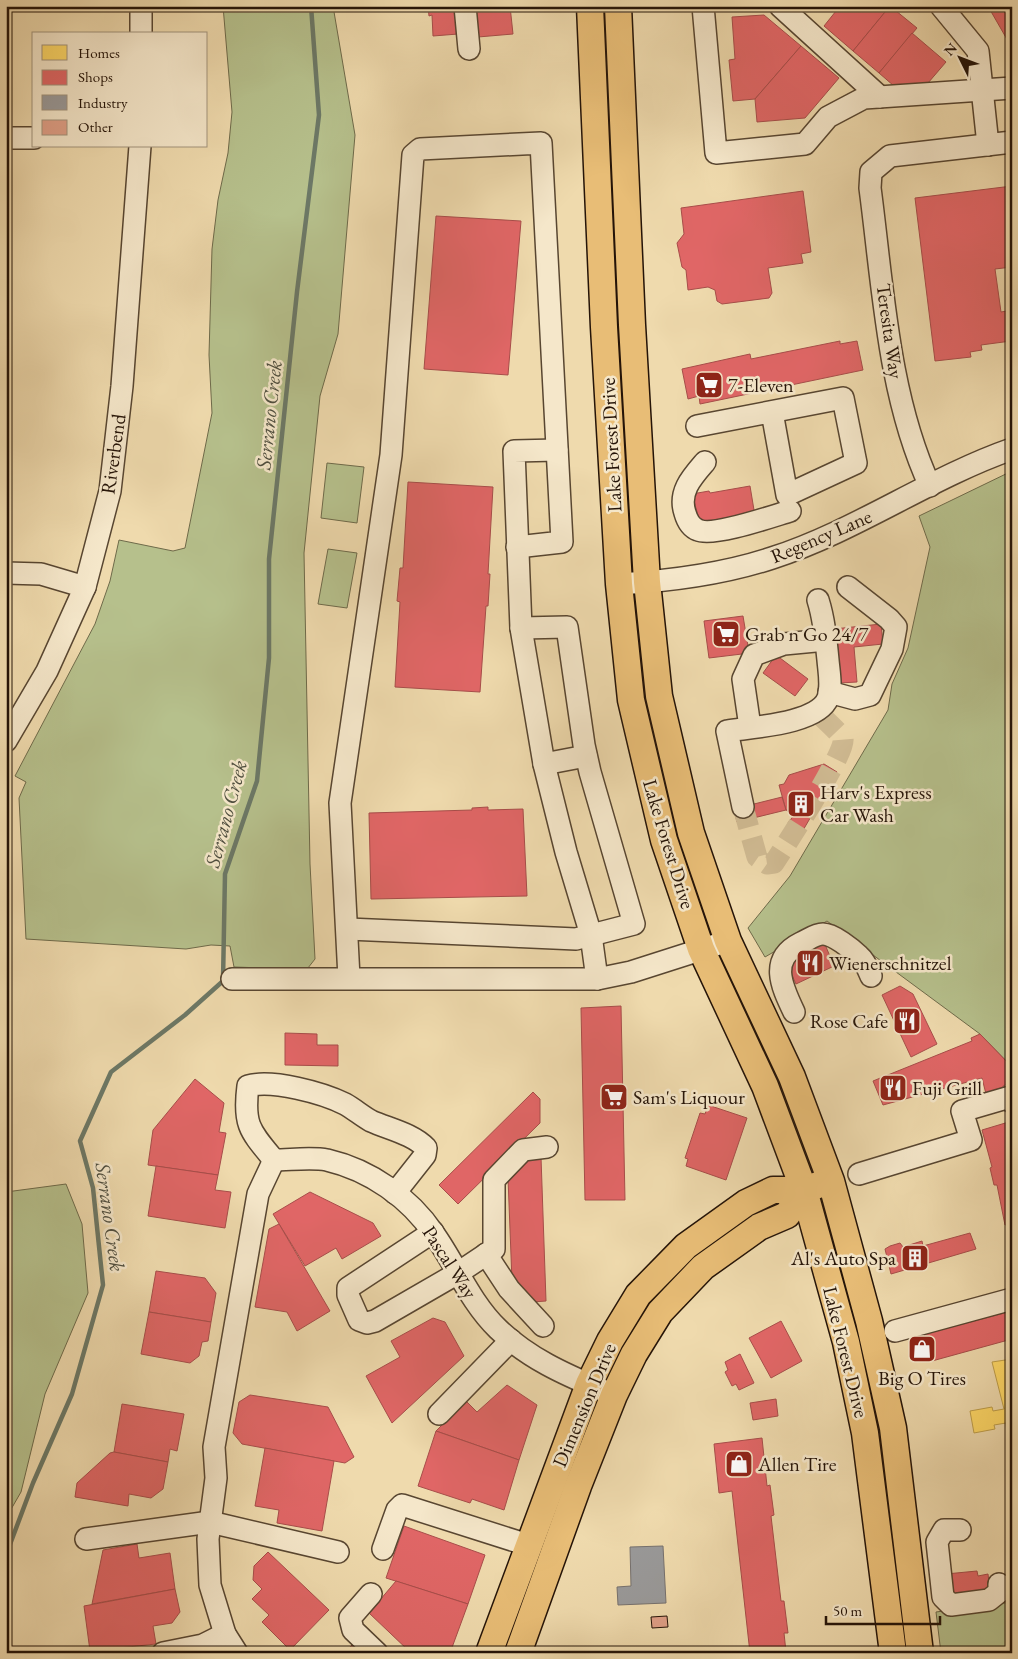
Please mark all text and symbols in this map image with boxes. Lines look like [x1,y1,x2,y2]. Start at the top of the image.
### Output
legend [32,32,208,148]
north arrow [936,32,986,82]
text: N [940,39,961,60]
text: Homes [78,43,120,62]
text: Shops [78,67,113,86]
text: Industry [78,93,128,112]
text: Other [78,117,113,136]
street label: Teresita Way [870,282,910,381]
water label: Serrano Creek [249,359,288,472]
supermarket icon: 7-Eleven [694,370,724,400]
place label: 7-Eleven [728,372,794,398]
street label: Lake Forest Drive [594,377,627,513]
street label: Riverbend [95,411,132,496]
street label: Regency Lane [766,503,876,569]
supermarket icon: Grab n Go 24/7 [711,619,741,649]
place label: Grab n Go 24/7 [745,621,869,647]
water label: Serrano Creek [198,757,253,871]
street label: Lake Forest Drive [637,776,701,912]
place label: Harv's Express Car Wash [820,779,932,828]
building icon: Harv's Express Car Wash [786,789,816,819]
restaurant icon: Wienerschnitzel [795,948,825,978]
place label: Wienerschnitzel [829,950,952,976]
restaurant icon: Rose Cafe [892,1006,922,1036]
place label: Rose Cafe [810,1008,888,1034]
restaurant icon: Fuji Grill [878,1073,908,1103]
place label: Fuji Grill [912,1075,982,1101]
supermarket icon: Sam's Liquour [599,1082,629,1112]
place label: Sam's Liquour [633,1084,745,1110]
water label: Serrano Creek [89,1160,132,1274]
street label: Pascal Way [417,1221,483,1304]
building icon: Al's Auto Spa [900,1243,930,1273]
place label: Al's Auto Spa [790,1245,896,1271]
street label: Lake Forest Drive [817,1284,875,1421]
shop icon: Big O Tires [907,1334,937,1364]
street label: Dimension Drive [546,1339,622,1471]
place label: Big O Tires [878,1365,966,1391]
shop icon: Allen Tire [724,1449,754,1479]
place label: Allen Tire [757,1451,837,1477]
scale bar [826,1594,939,1626]
text: 50 m [833,1601,862,1620]

